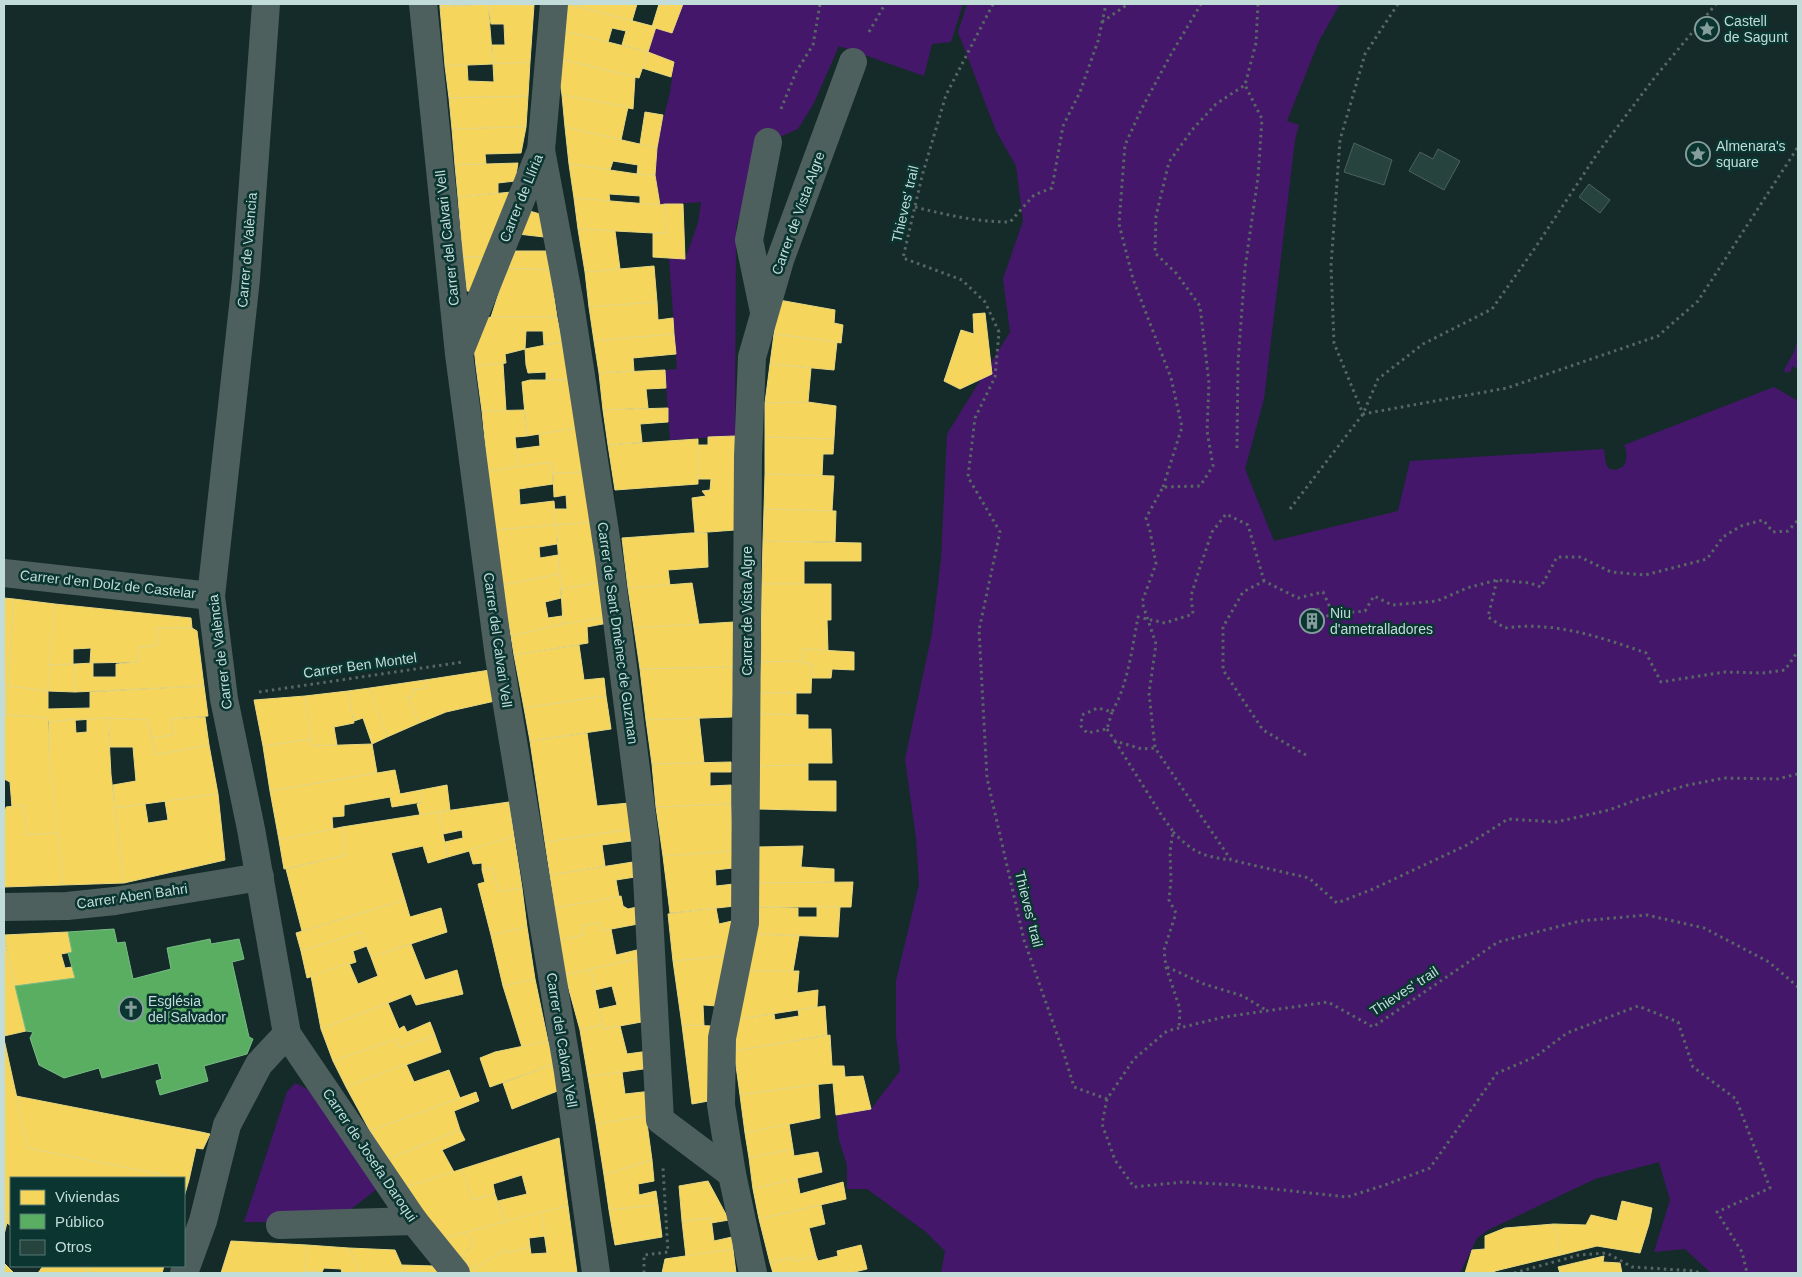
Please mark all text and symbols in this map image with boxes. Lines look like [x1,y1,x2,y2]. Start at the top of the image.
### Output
place label: Castell de Sagunt [1724,13,1788,45]
place icon: Castell de Sagunt [1694,16,1720,42]
place label: Almenara's square [1716,138,1786,170]
place icon: Almenara's square [1685,141,1711,167]
street label: Carrer de Vista Algre [768,149,828,277]
street label: Carrer de Llíria [496,152,546,244]
street label: Thieves' trail [888,164,922,244]
street label: Carrer del Calvari Vell [432,169,462,307]
street label: Carrer de València [234,191,260,308]
street label: Carrer de Sant Dmènec de Guzman [594,521,642,745]
street label: Carrer de Vista Algre [739,546,755,676]
street label: Carrer d'en Dolz de Castelar [19,567,197,601]
street label: Carrer del Calvari Vell [481,571,515,709]
street label: Carrer de València [205,593,235,710]
place label: Niu d'ametralladores [1330,605,1433,637]
building icon: Niu d'ametralladores [1299,608,1325,634]
street label: Carrer Ben Montel [302,649,418,681]
street label: Thieves' trail [1012,869,1046,949]
street label: Carrer Aben Bahri [75,880,189,912]
street label: Thieves' trail [1367,963,1441,1019]
street label: Carrer del Calvari Vell [543,972,581,1108]
place label: Església del Salvador [148,993,226,1025]
church icon: Església del Salvador [118,996,144,1022]
street label: Carrer de Josefa Daroqui [319,1085,421,1225]
legend [10,1177,185,1267]
text: Viviendas [55,1188,120,1205]
text: Público [55,1213,104,1230]
text: Otros [55,1238,92,1255]

